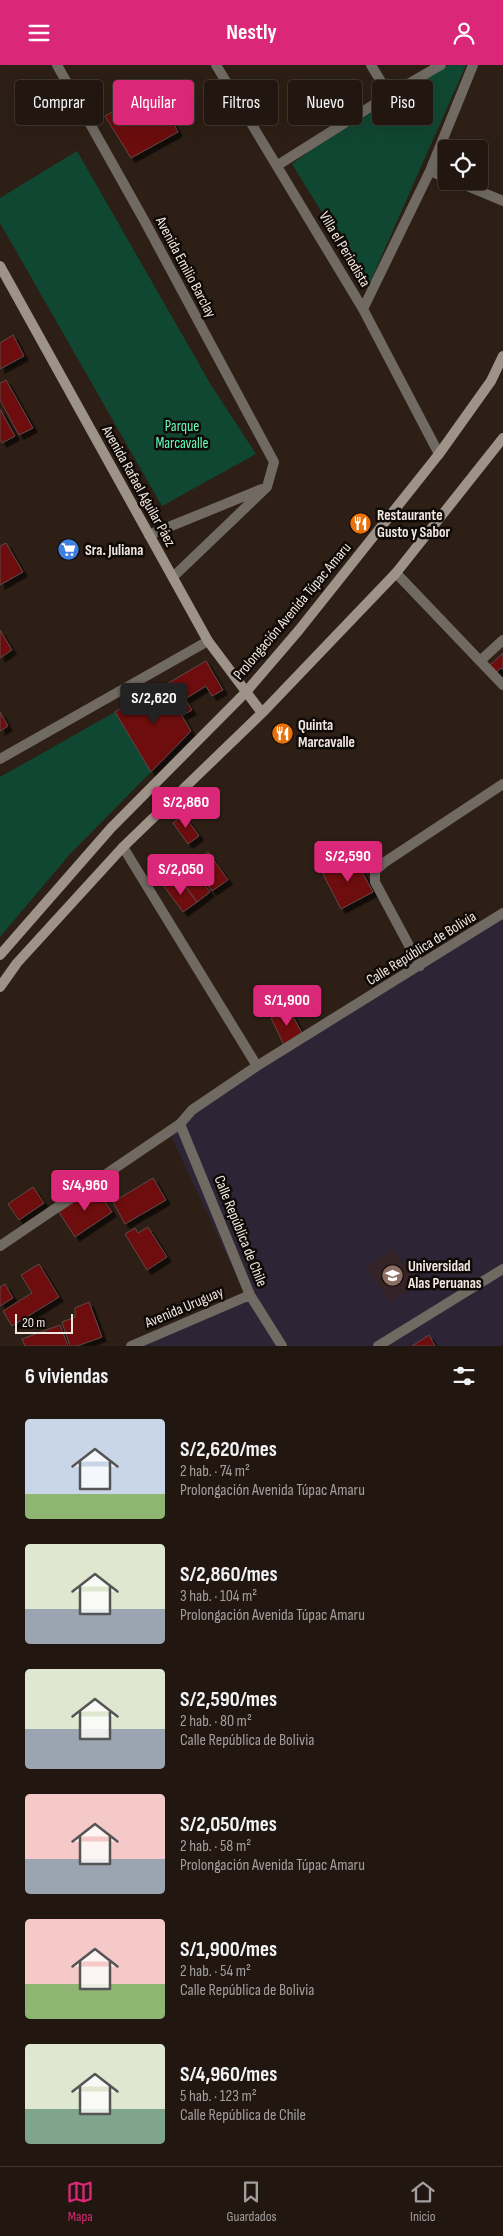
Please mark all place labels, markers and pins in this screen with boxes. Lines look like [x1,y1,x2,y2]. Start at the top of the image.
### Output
place label: Restaurante Gusto y Sabor [377,506,450,542]
restaurant icon: Restaurante Gusto y Sabor [349,512,373,536]
supermarket icon: Sra. Juliana [57,538,81,562]
place label: Sra. Juliana [85,541,143,560]
pin: S/2,620 [108,683,200,725]
place label: Quinta Marcavalle [298,716,355,752]
restaurant icon: Quinta Marcavalle [270,722,294,746]
pin: S/2,860 [140,787,232,829]
pin: S/2,590 [302,841,394,883]
pin: S/2,050 [135,853,227,896]
pin: S/1,900 [241,985,333,1027]
pin: S/4,960 [39,1169,131,1212]
place label: Universidad Alas Peruanas [407,1257,482,1293]
school or university icon: Universidad Alas Peruanas [380,1263,404,1287]

